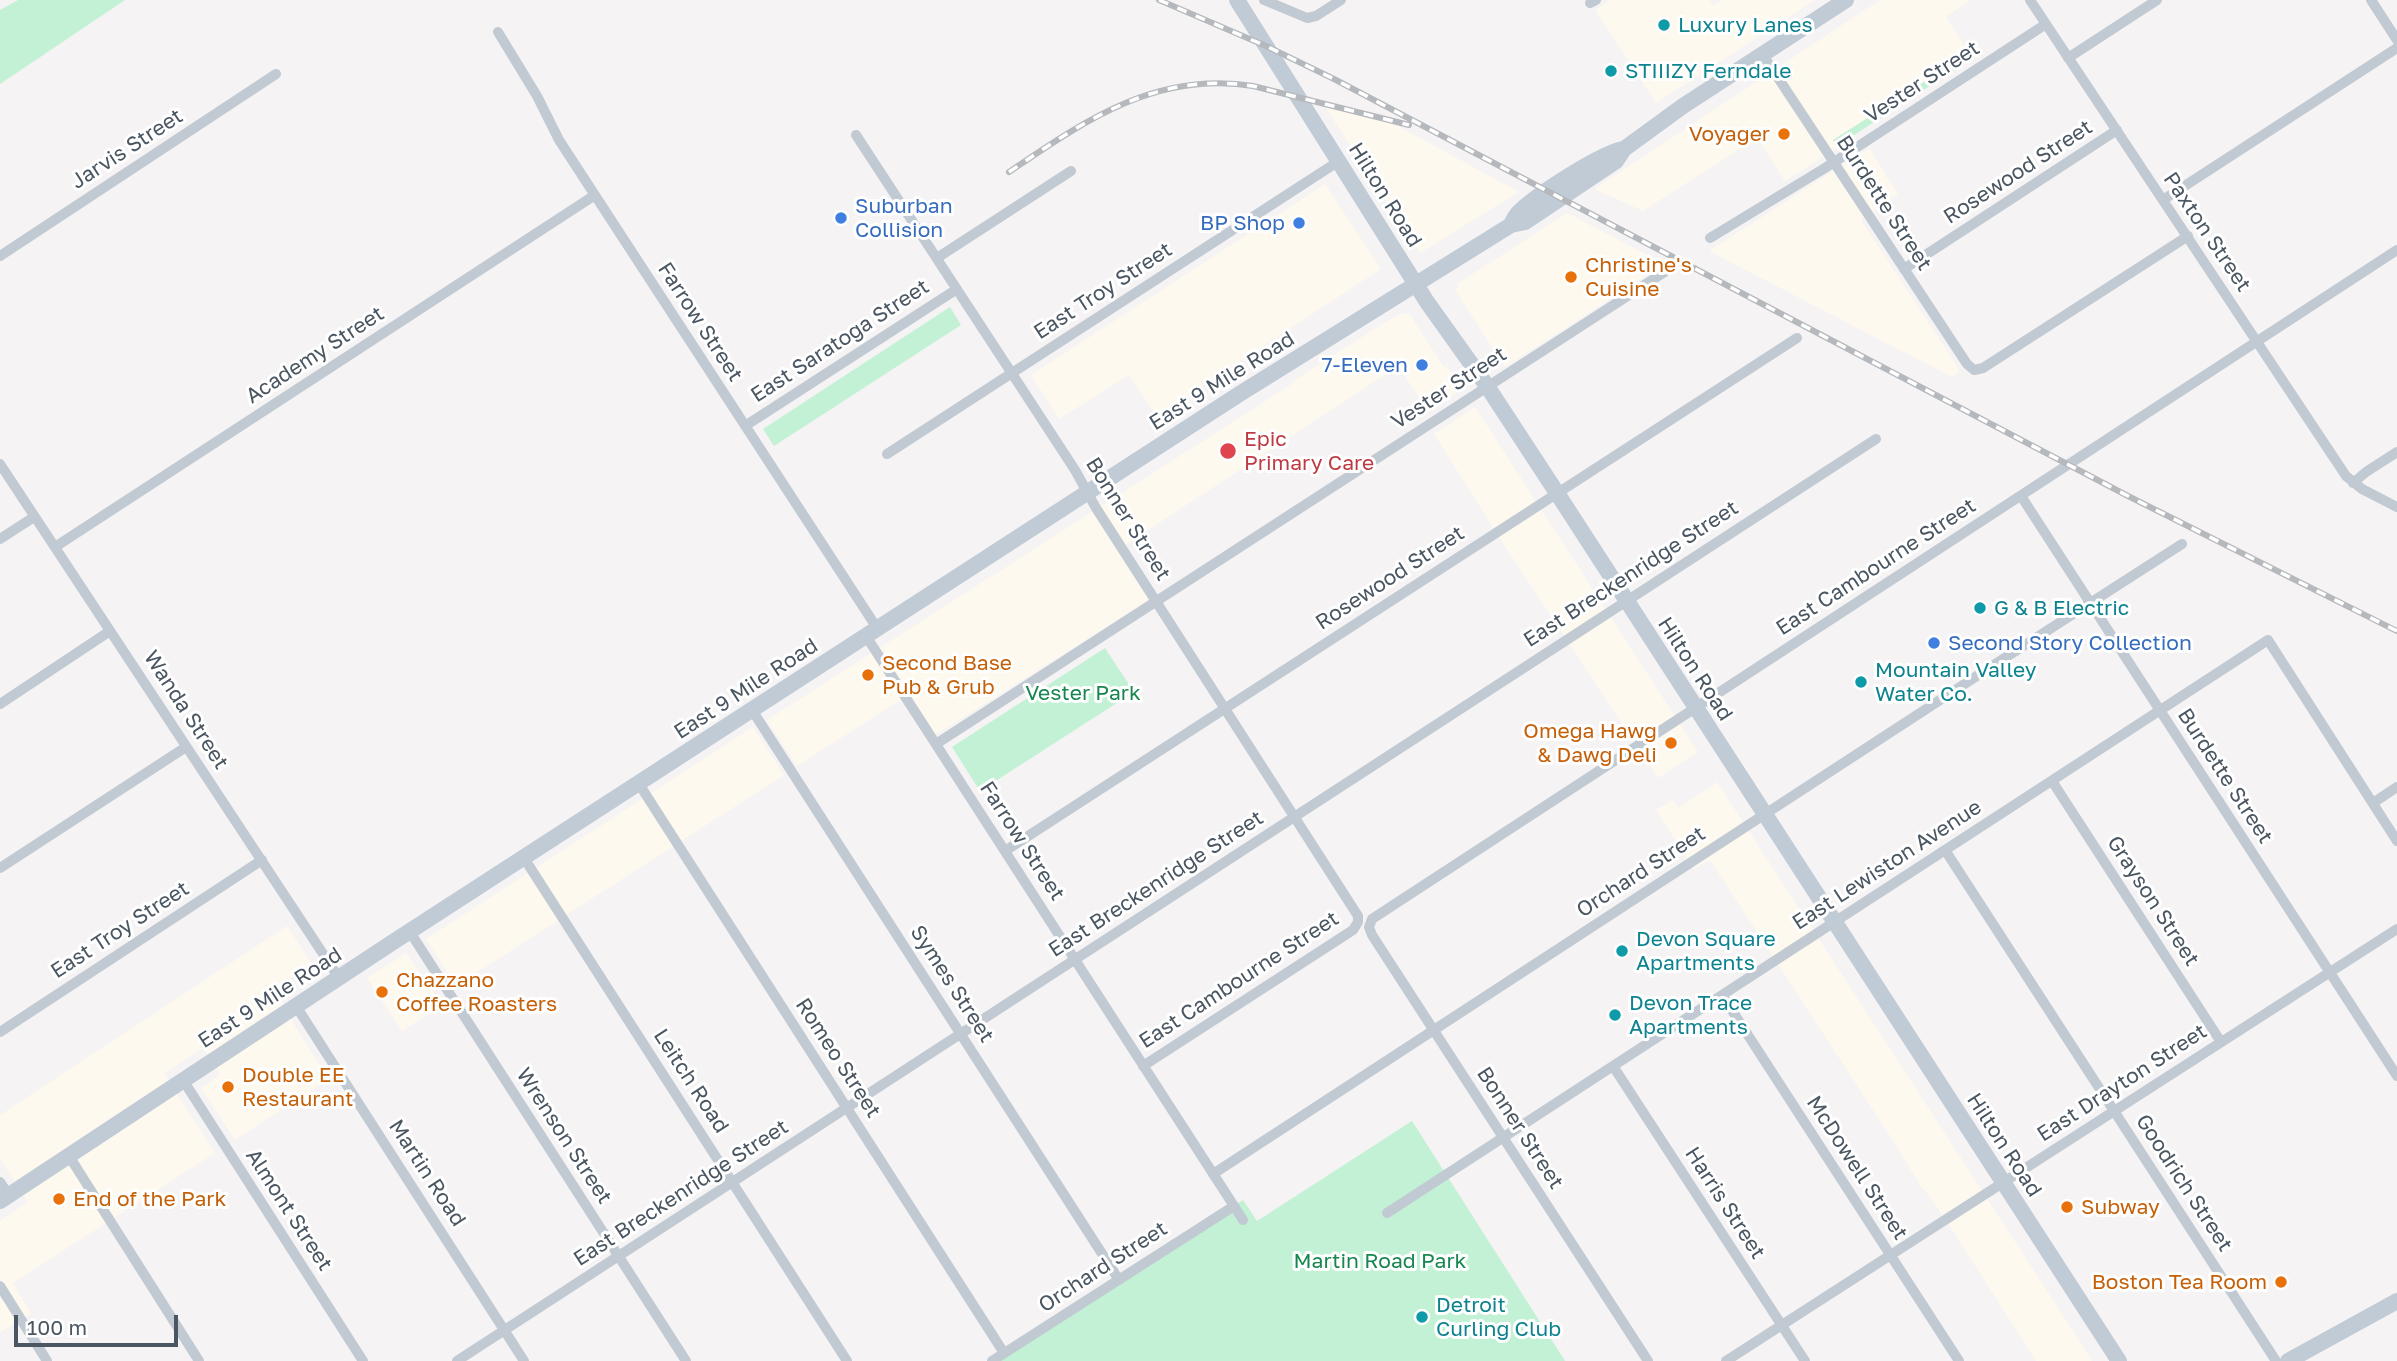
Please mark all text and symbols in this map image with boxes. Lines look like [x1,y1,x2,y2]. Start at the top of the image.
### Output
place label: Luxury Lanes [1678,12,1813,38]
marker: Luxury Lanes [1656,17,1672,33]
street label: Vester Street [1860,35,1984,129]
place label: STIIIZY Ferndale [1625,58,1791,84]
marker: STIIIZY Ferndale [1603,63,1619,79]
street label: Jarvis Street [66,104,188,194]
street label: Rosewood Street [1939,115,2097,229]
place label: Voyager [1689,121,1770,147]
marker: Voyager [1776,126,1792,142]
street label: Burdette Street [1831,131,1937,275]
street label: Hilton Road [1343,138,1427,252]
street label: Paxton Street [2158,167,2256,297]
place label: Suburban Collision [855,193,953,243]
marker: Suburban Collision [833,210,849,226]
place label: BP Shop [1200,210,1285,236]
marker: BP Shop [1291,215,1307,231]
street label: East Troy Street [1029,237,1177,345]
place label: Christine's Cuisine [1585,252,1692,302]
street label: Farrow Street [652,258,748,386]
marker: Christine's Cuisine [1563,269,1579,285]
street label: East Saratoga Street [746,274,934,408]
street label: Academy Street [241,301,389,409]
street label: East 9 Mile Road [1145,326,1299,436]
street label: Vester Street [1387,341,1511,435]
place label: 7-Eleven [1321,352,1408,378]
marker: 7-Eleven [1414,357,1430,373]
place label: Epic Primary Care [1244,426,1374,476]
marker: Epic Primary Care [1218,441,1238,461]
street label: Bonner Street [1080,453,1176,585]
street label: East Cambourne Street [1771,493,1981,641]
street label: East Breckenridge Street [1519,495,1743,653]
street label: Rosewood Street [1311,521,1469,635]
place label: G & B Electric [1994,595,2129,621]
marker: G & B Electric [1972,600,1988,616]
street label: Hilton Road [1652,612,1738,726]
place label: Second Story Collection [1948,630,2192,656]
street label: East 9 Mile Road [669,633,823,745]
marker: Second Story Collection [1926,635,1942,651]
street label: Wanda Street [138,646,234,774]
place label: Second Base Pub & Grub [882,650,1012,700]
place label: Mountain Valley Water Co. [1875,657,2037,707]
marker: Second Base Pub & Grub [860,667,876,683]
marker: Mountain Valley Water Co. [1853,674,1869,690]
park label: Vester Park [1025,680,1141,706]
street label: Burdette Street [2172,704,2278,848]
place label: Omega Hawg & Dawg Deli [1523,718,1657,768]
marker: Omega Hawg & Dawg Deli [1663,735,1679,751]
street label: Farrow Street [974,777,1070,905]
street label: East Lewiston Avenue [1788,795,1986,935]
street label: East Breckenridge Street [1044,805,1268,963]
street label: Orchard Street [1572,821,1710,923]
street label: Grayson Street [2102,831,2204,971]
street label: East Troy Street [46,876,194,984]
street label: East Cambourne Street [1134,906,1344,1054]
street label: Symes Street [905,921,999,1047]
place label: Devon Square Apartments [1636,926,1776,976]
street label: East 9 Mile Road [193,942,347,1054]
marker: Devon Square Apartments [1614,943,1630,959]
place label: Chazzano Coffee Roasters [396,967,557,1017]
marker: Chazzano Coffee Roasters [374,984,390,1000]
place label: Devon Trace Apartments [1629,990,1752,1040]
street label: Romeo Street [790,994,886,1122]
marker: Devon Trace Apartments [1607,1007,1623,1023]
street label: East Drayton Street [2032,1019,2212,1147]
street label: Leitch Road [648,1024,734,1138]
place label: Double EE Restaurant [242,1062,353,1112]
street label: Bonner Street [1471,1062,1569,1194]
street label: Wrenson Street [511,1063,617,1209]
marker: Double EE Restaurant [220,1079,236,1095]
street label: Hilton Road [1961,1088,2047,1202]
street label: McDowell Street [1801,1091,1913,1245]
street label: Goodrich Street [2130,1110,2238,1256]
street label: East Breckenridge Street [569,1114,793,1272]
street label: Martin Road [383,1115,471,1231]
street label: Harris Street [1679,1142,1771,1264]
street label: Almont Street [240,1144,338,1276]
place label: End of the Park [73,1186,226,1212]
marker: End of the Park [51,1191,67,1207]
place label: Subway [2081,1194,2160,1220]
marker: Subway [2059,1199,2075,1215]
street label: Orchard Street [1034,1216,1172,1318]
park label: Martin Road Park [1294,1248,1466,1274]
place label: Boston Tea Room [2092,1269,2267,1295]
marker: Boston Tea Room [2273,1274,2289,1290]
place label: Detroit Curling Club [1436,1292,1561,1342]
scale bar [18,1302,182,1346]
marker: Detroit Curling Club [1414,1309,1430,1325]
text: 100 m [27,1314,87,1340]

